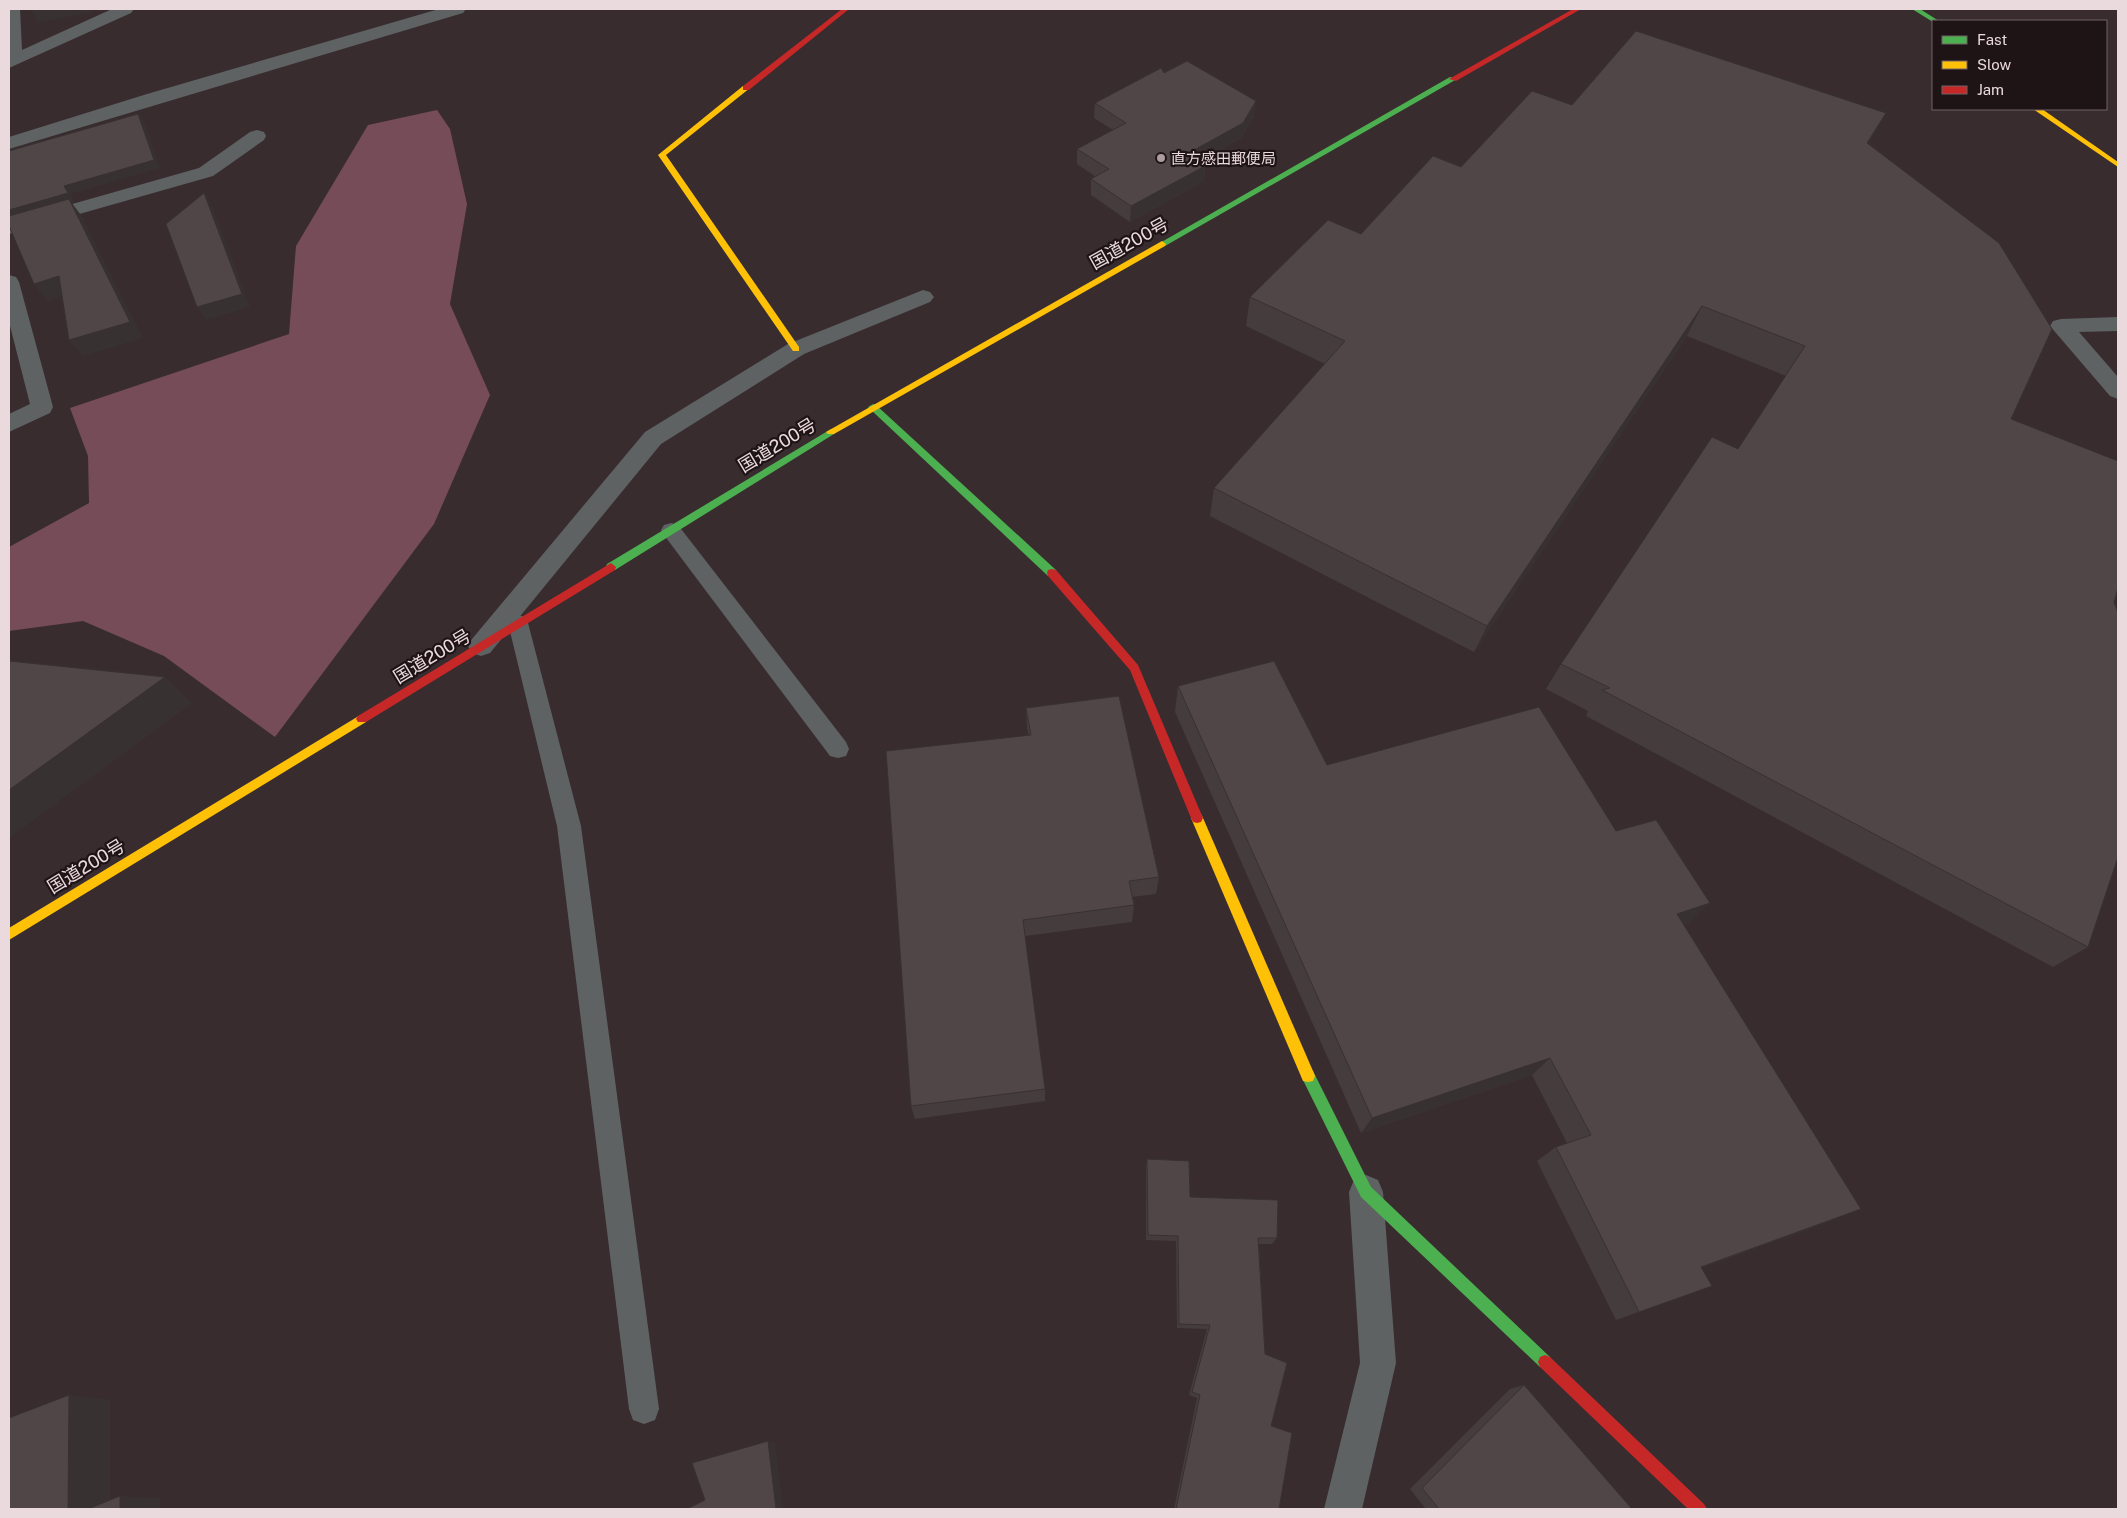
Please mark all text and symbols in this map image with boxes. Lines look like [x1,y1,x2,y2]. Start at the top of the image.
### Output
legend [1932,20,2107,110]
text: Fast [1977,31,2007,48]
text: Slow [1977,56,2012,73]
text: Jam [1977,81,2004,98]
place label: 直方感田郵便局 [1171,150,1276,167]
marker: 直方感田郵便局 [1155,152,1167,164]
street label: 国道200号 [1086,213,1172,273]
street label: 国道200号 [734,414,820,476]
street label: 国道200号 [389,625,475,687]
street label: 国道200号 [43,835,129,897]

